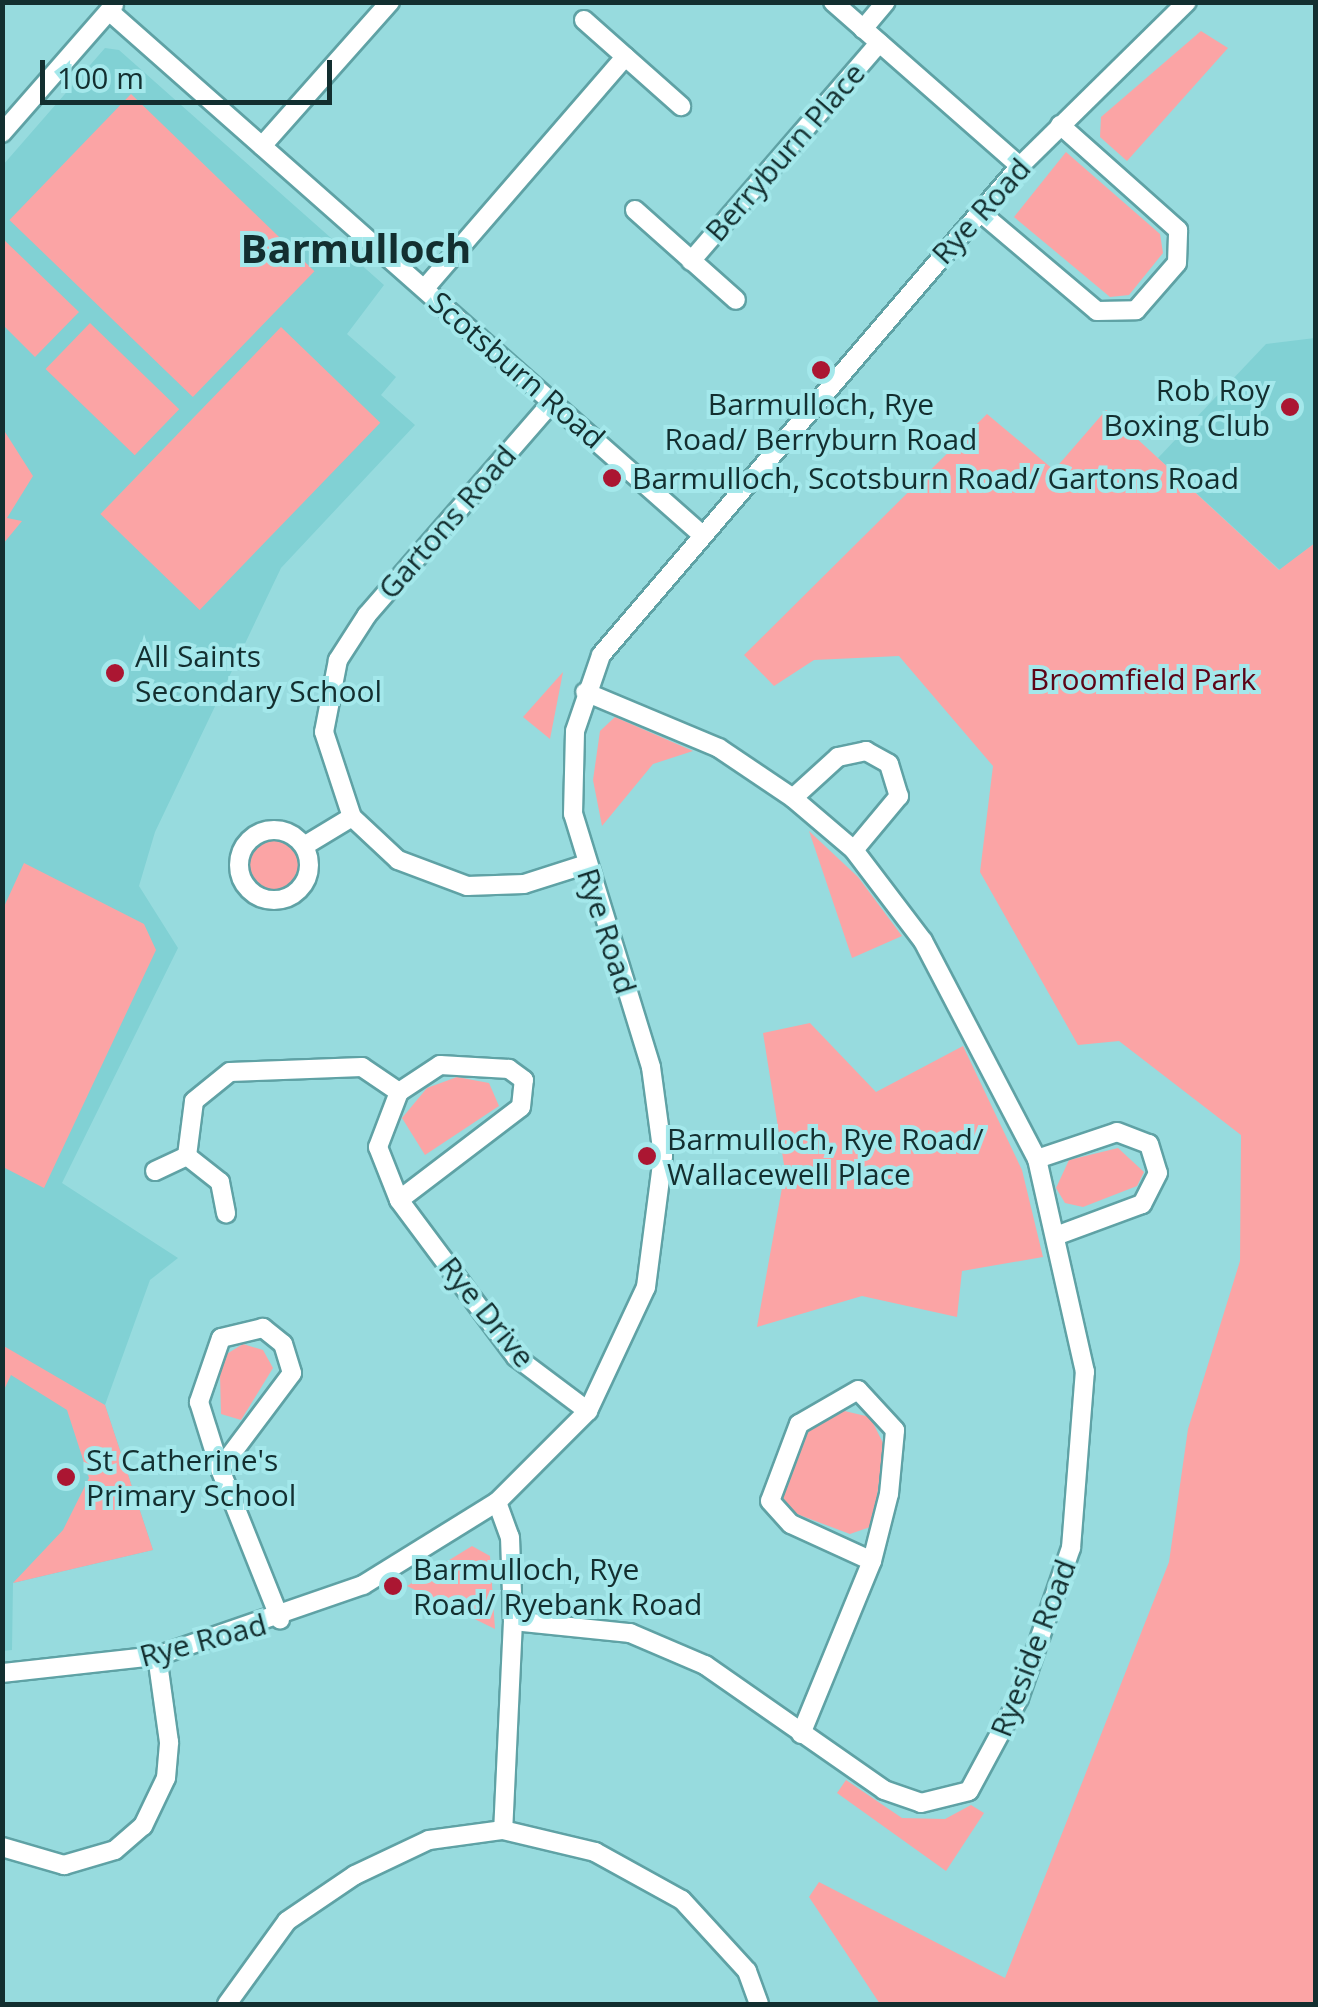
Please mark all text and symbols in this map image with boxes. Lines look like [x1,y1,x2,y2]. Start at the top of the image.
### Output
scale bar [45,40,338,102]
street label: Berryburn Place [698,55,872,249]
text: 100 m [57,57,144,98]
street label: Rye Road [924,151,1038,271]
district label: Barmulloch [241,224,471,272]
street label: Scotsburn Road [422,284,612,456]
marker: Barmulloch, Rye Road/ Berryburn Road [810,359,832,381]
place label: Rob Roy Boxing Club [1104,372,1270,442]
place label: Barmulloch, Rye Road/ Berryburn Road [665,386,977,456]
marker: Rob Roy Boxing Club [1279,396,1301,418]
street label: Gartons Road [371,438,523,606]
place label: Barmulloch, Scotsburn Road/ Gartons Road [632,460,1239,496]
marker: Barmulloch, Scotsburn Road/ Gartons Road [601,467,623,489]
place label: All Saints Secondary School [135,638,382,708]
park label: Broomfield Park [1030,661,1256,697]
marker: All Saints Secondary School [104,662,126,684]
street label: Rye Road [570,864,644,998]
place label: Barmulloch, Rye Road/ Wallacewell Place [667,1121,984,1192]
marker: Barmulloch, Rye Road/ Wallacewell Place [636,1145,658,1167]
street label: Rye Drive [432,1250,542,1374]
place label: St Catherine's Primary School [86,1442,296,1512]
marker: St Catherine's Primary School [55,1466,77,1488]
place label: Barmulloch, Rye Road/ Ryebank Road [413,1551,702,1622]
street label: Ryeside Road [983,1554,1083,1742]
marker: Barmulloch, Rye Road/ Ryebank Road [382,1575,404,1597]
street label: Rye Road [136,1606,270,1674]

